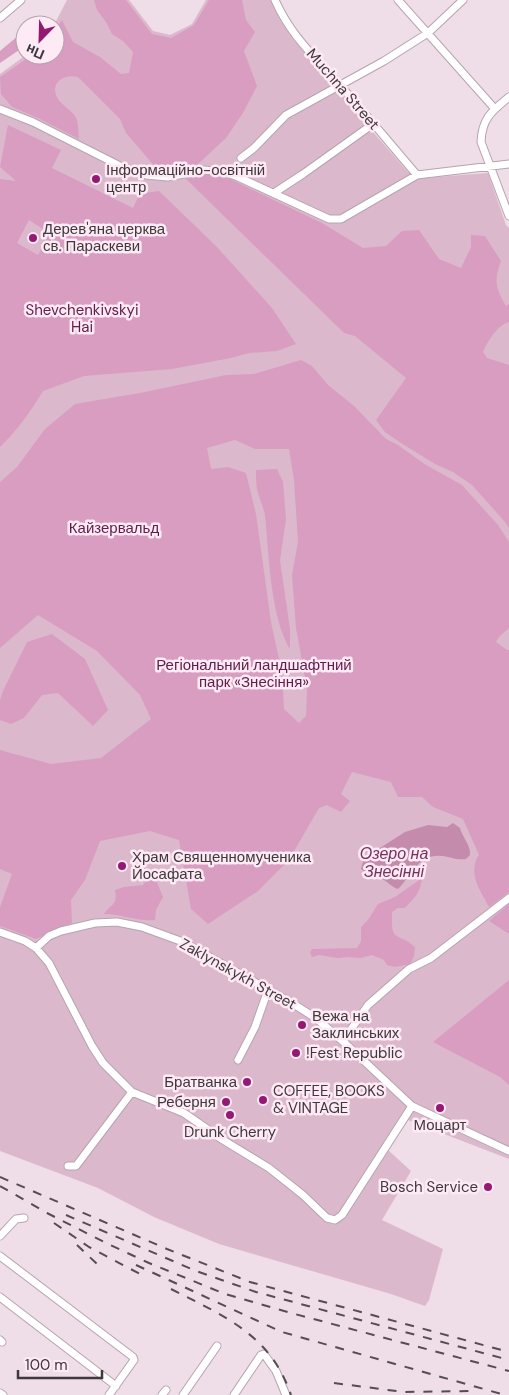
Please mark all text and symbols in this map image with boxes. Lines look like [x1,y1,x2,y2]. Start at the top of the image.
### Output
north arrow [15,15,65,65]
text: Пн [23,40,47,64]
street label: Muchna Street [302,44,384,134]
place label: Інформаційно-освітній центр [106,160,265,197]
marker: Інформаційно-освітній центр [90,173,102,185]
place label: Дерев'яна церква св. Параскеви [43,219,166,256]
marker: Дерев'яна церква св. Параскеви [27,232,39,244]
park label: Shevchenkivskyi Hai [25,300,139,337]
park label: Кайзервальд [69,518,159,538]
park label: Регіональний ландшафтний парк «Знесіння» [156,655,352,692]
water label: Озеро на Знесінні [360,843,428,882]
place label: Храм Священномученика Йосафата [132,847,312,884]
marker: Храм Священномученика Йосафата [116,860,128,872]
street label: Zaklynskykh Street [176,934,300,1014]
place label: Вежа на Заклинських [312,1006,400,1043]
marker: Вежа на Заклинських [296,1019,308,1031]
place label: !Fest Republic [306,1043,403,1063]
marker: !Fest Republic [290,1047,302,1059]
place label: Братванка [164,1072,238,1092]
marker: Братванка [241,1076,253,1088]
place label: COFFEE, BOOKS & VINTAGE [273,1081,385,1118]
place label: Реберня [157,1092,216,1112]
marker: COFFEE, BOOKS & VINTAGE [257,1094,269,1106]
marker: Реберня [220,1096,232,1108]
marker: Моцарт [434,1102,446,1114]
marker: Drunk Cherry [224,1109,236,1121]
place label: Моцарт [414,1115,467,1135]
place label: Drunk Cherry [184,1122,277,1142]
place label: Bosch Service [380,1177,478,1197]
marker: Bosch Service [482,1181,494,1193]
scale bar [18,1348,101,1380]
text: 100 m [25,1355,68,1375]

